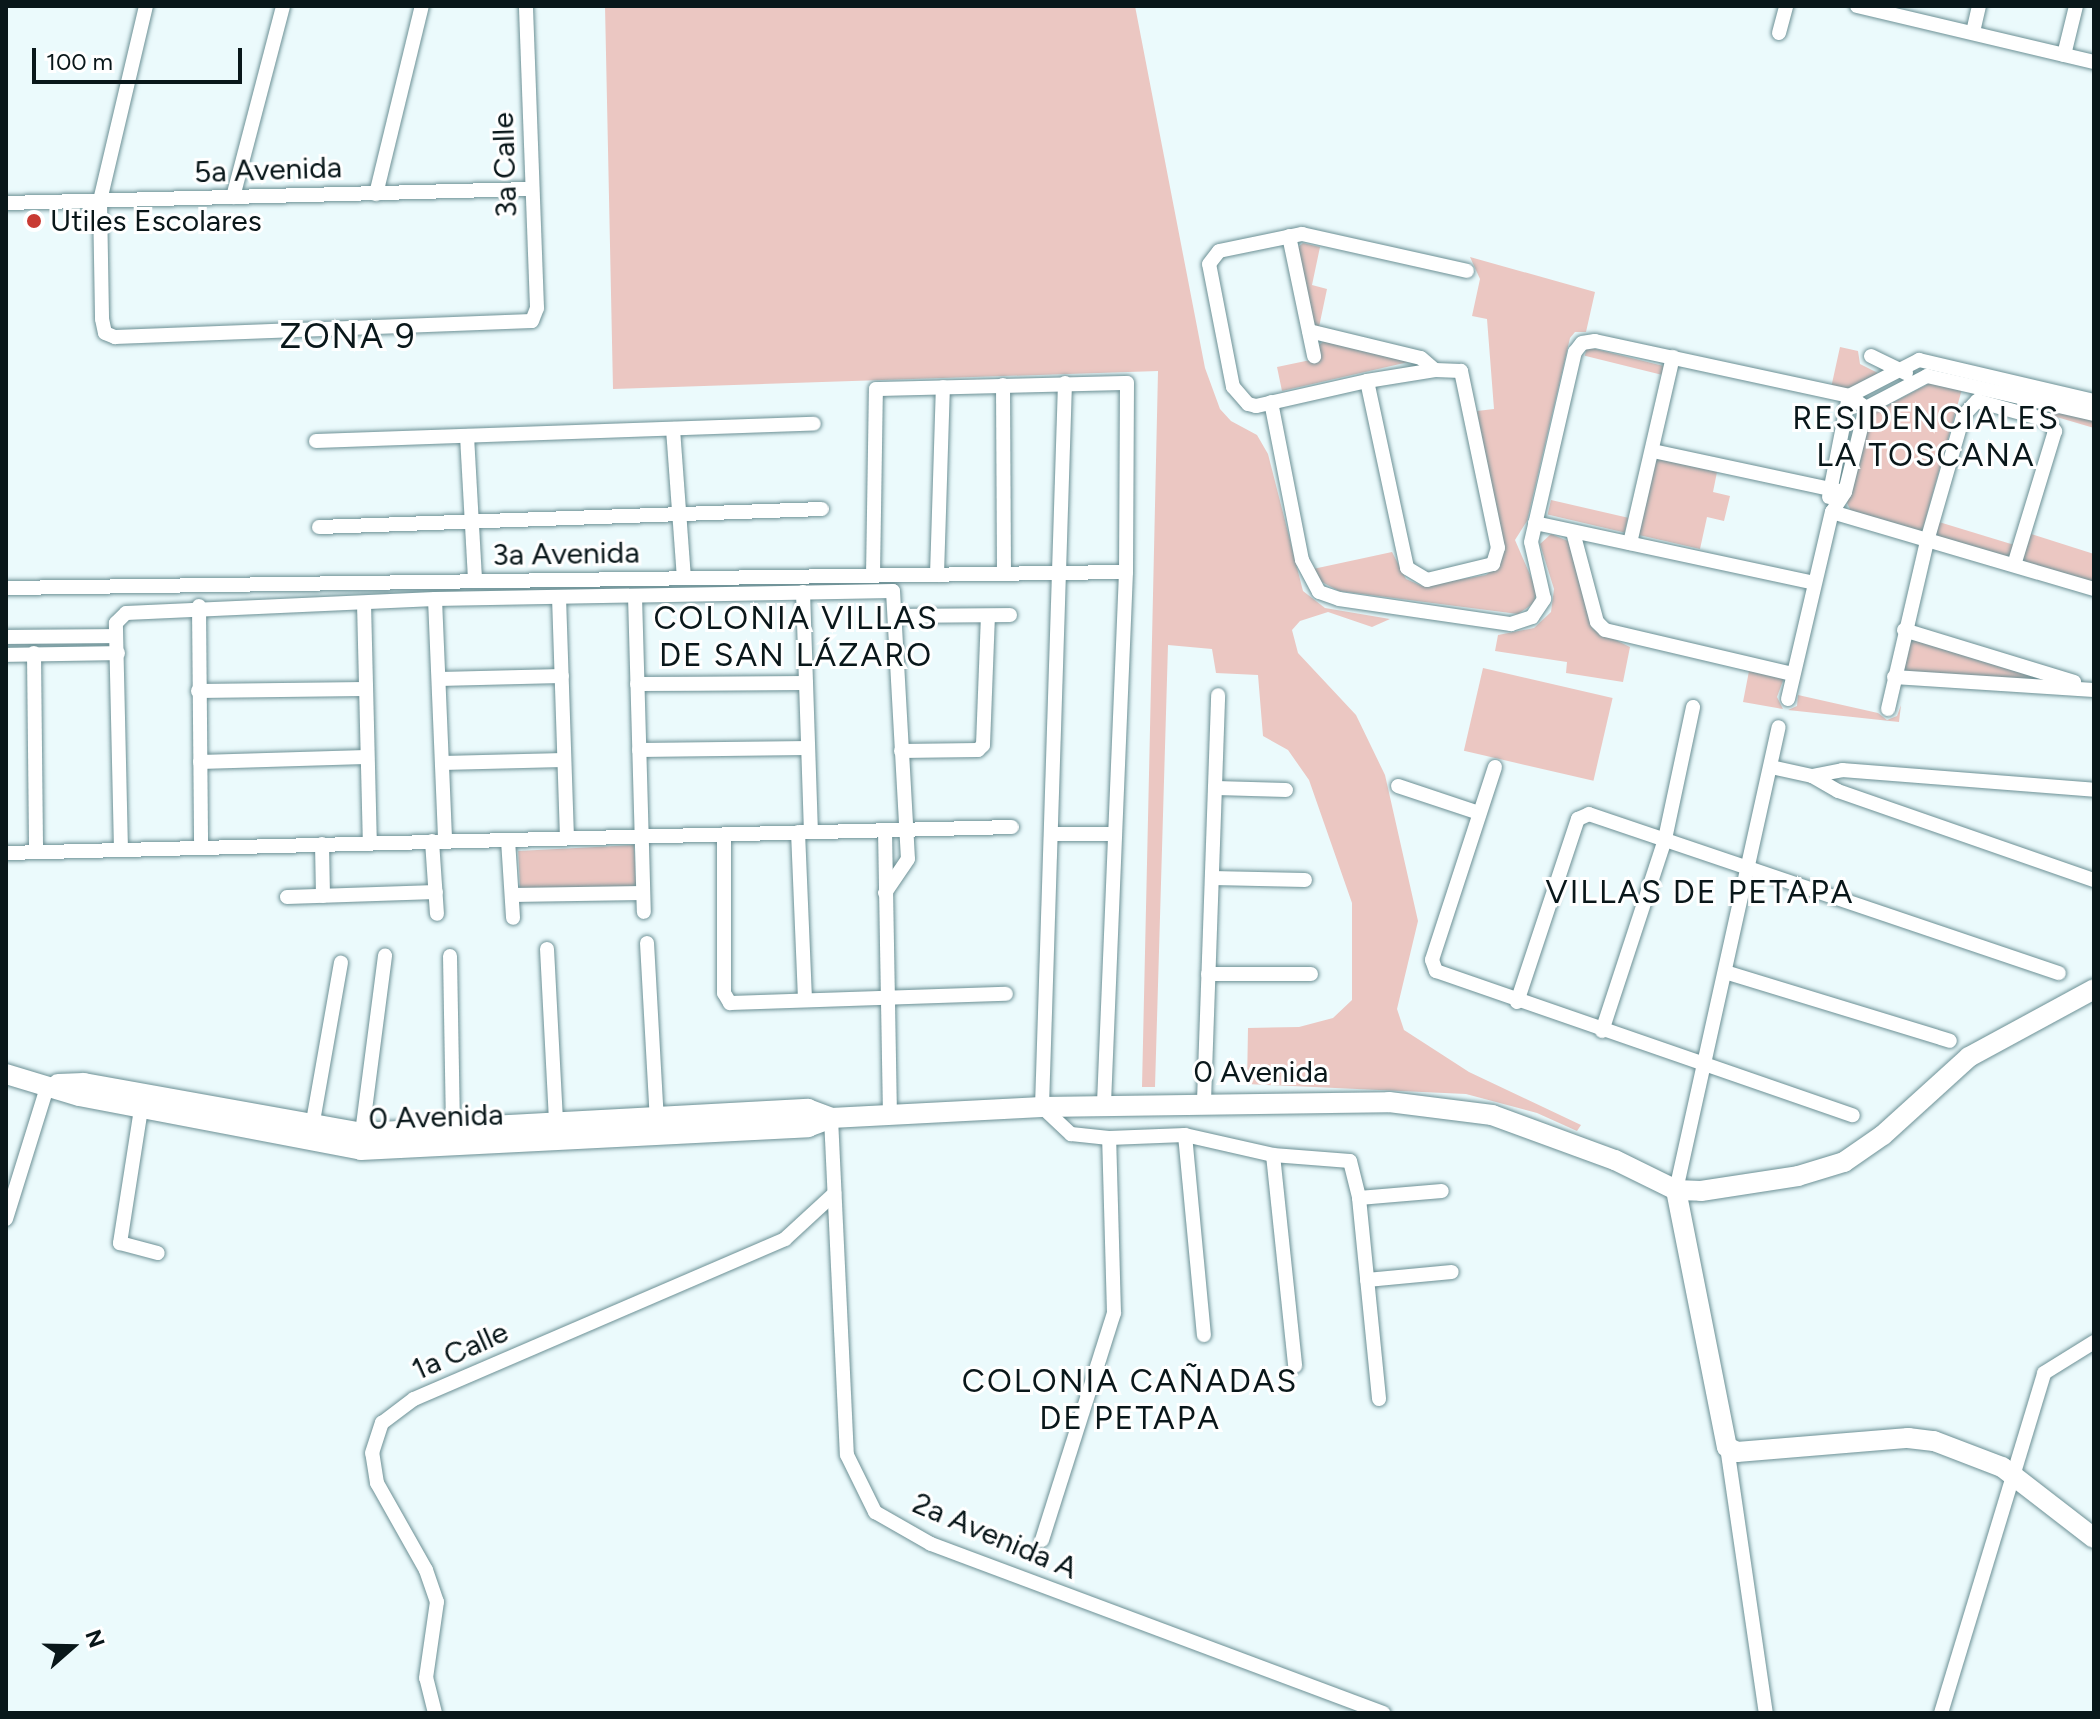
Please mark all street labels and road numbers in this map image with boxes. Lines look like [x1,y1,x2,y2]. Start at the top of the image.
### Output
street label: 3a Calle [485,112,525,218]
street label: 5a Avenida [193,149,343,191]
street label: 3a Avenida [492,535,640,573]
street label: 0 Avenida [1194,1054,1328,1090]
street label: 0 Avenida [368,1097,504,1137]
street label: 1a Calle [406,1314,514,1388]
street label: 2a Avenida A [907,1485,1083,1587]

